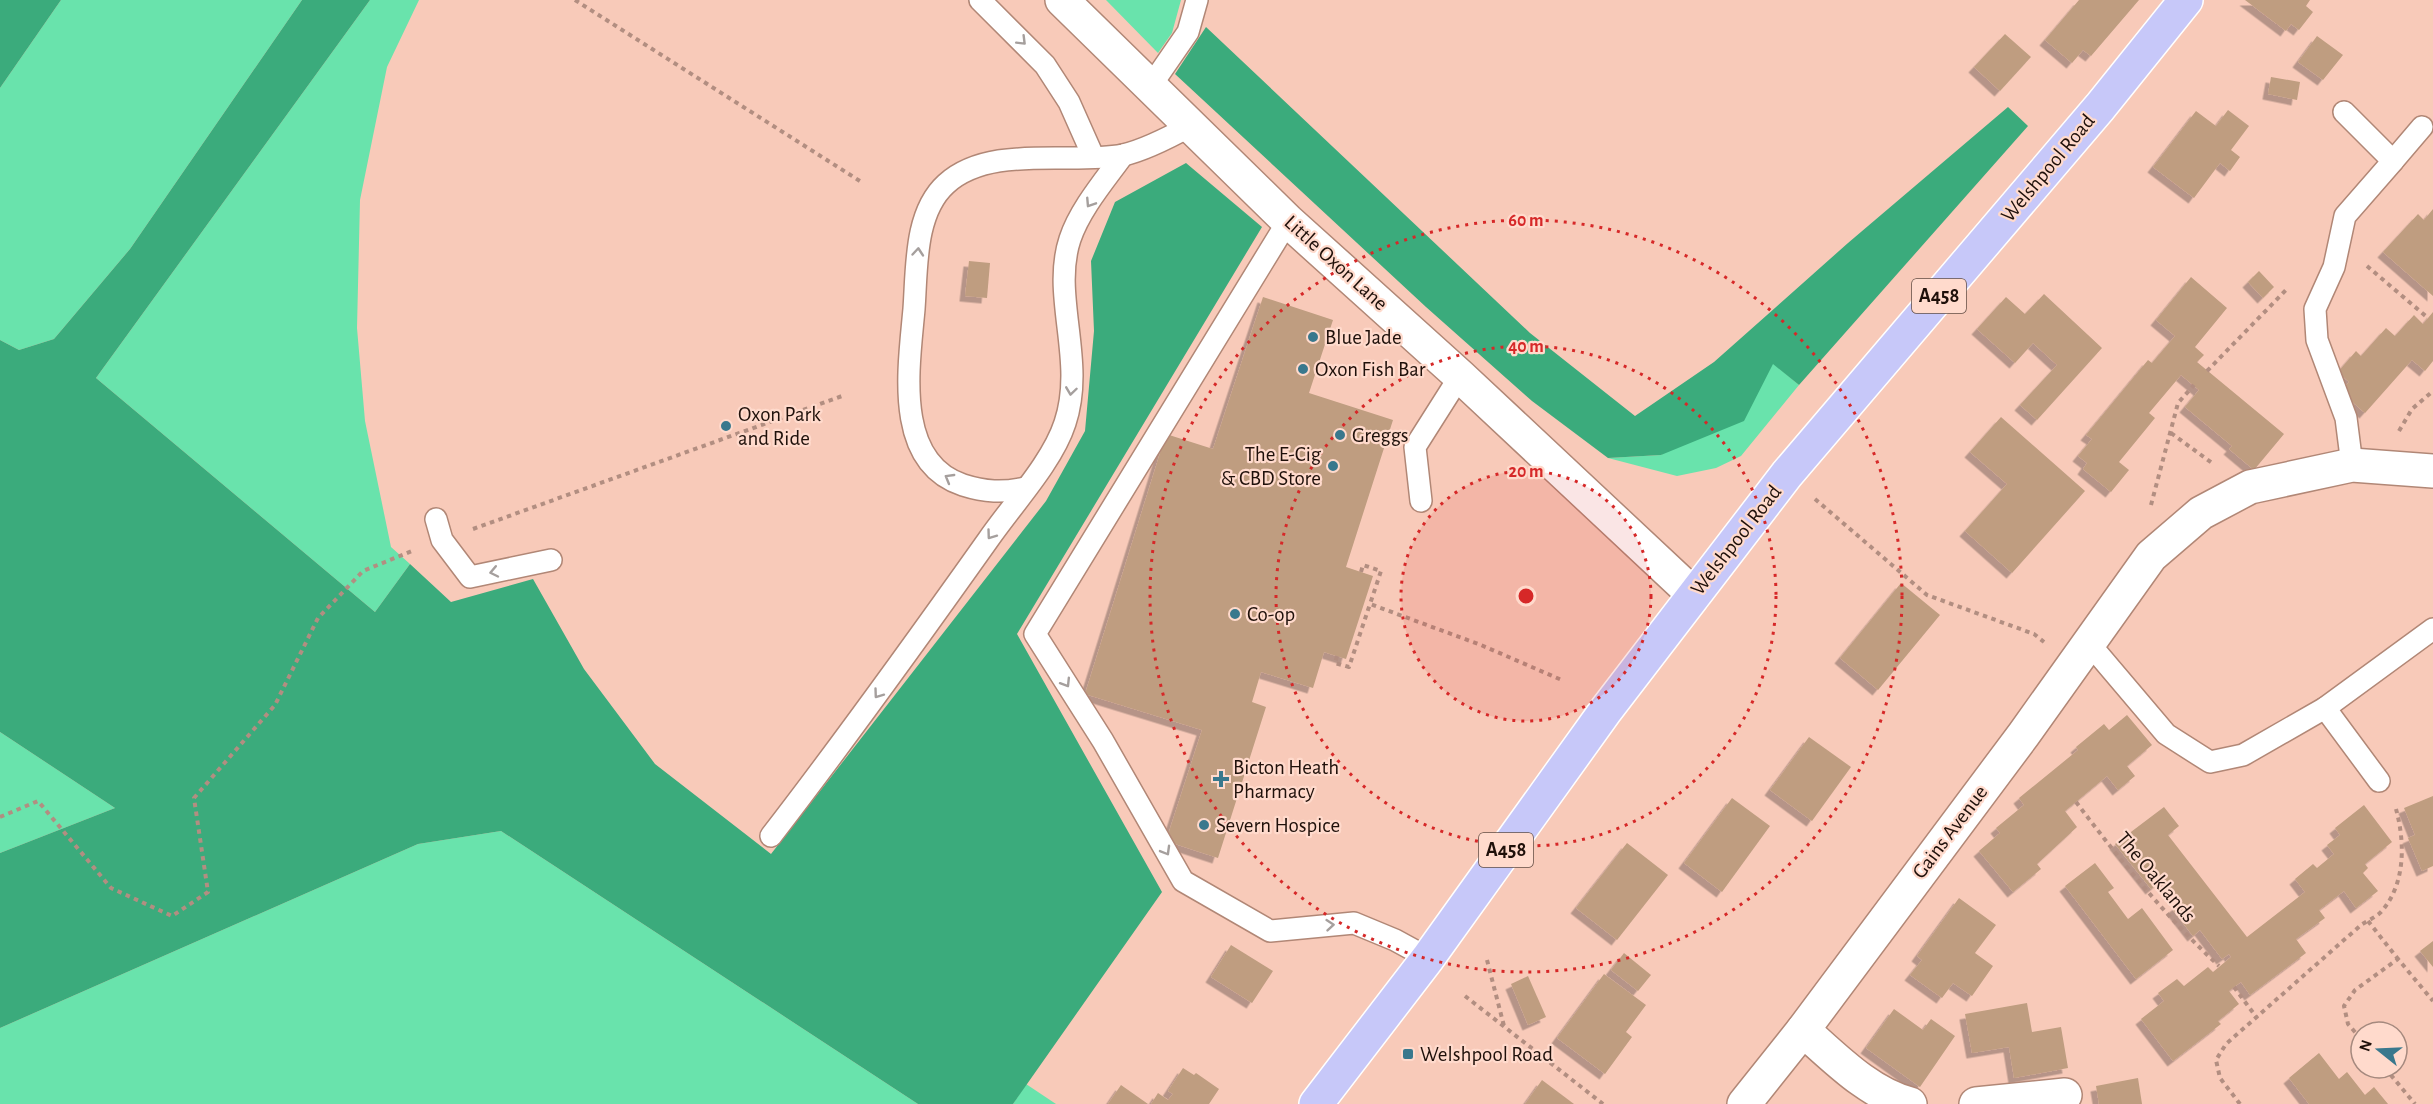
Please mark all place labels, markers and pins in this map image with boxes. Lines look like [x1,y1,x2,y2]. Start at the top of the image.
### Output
place label: Blue Jade [1325,327,1402,348]
marker: Blue Jade [1306,330,1320,344]
place label: Oxon Fish Bar [1315,359,1426,380]
marker: Oxon Fish Bar [1296,362,1310,376]
place label: Oxon Park and Ride [738,404,821,449]
marker: Oxon Park and Ride [719,419,733,433]
place label: Greggs [1352,425,1409,446]
marker: Greggs [1333,428,1347,442]
place label: The E-Cig & CBD Store [1221,444,1322,489]
marker: The E-Cig & CBD Store [1326,459,1340,473]
centre of rings [1516,586,1536,606]
place label: Co-op [1247,604,1295,625]
marker: Co-op [1228,607,1242,621]
place label: Bicton Heath Pharmacy [1233,757,1339,802]
marker: Bicton Heath Pharmacy [1214,772,1228,786]
place label: Severn Hospice [1216,815,1340,836]
marker: Severn Hospice [1197,818,1211,832]
place label: Welshpool Road [1420,1044,1553,1065]
marker: Welshpool Road [1401,1047,1415,1061]

